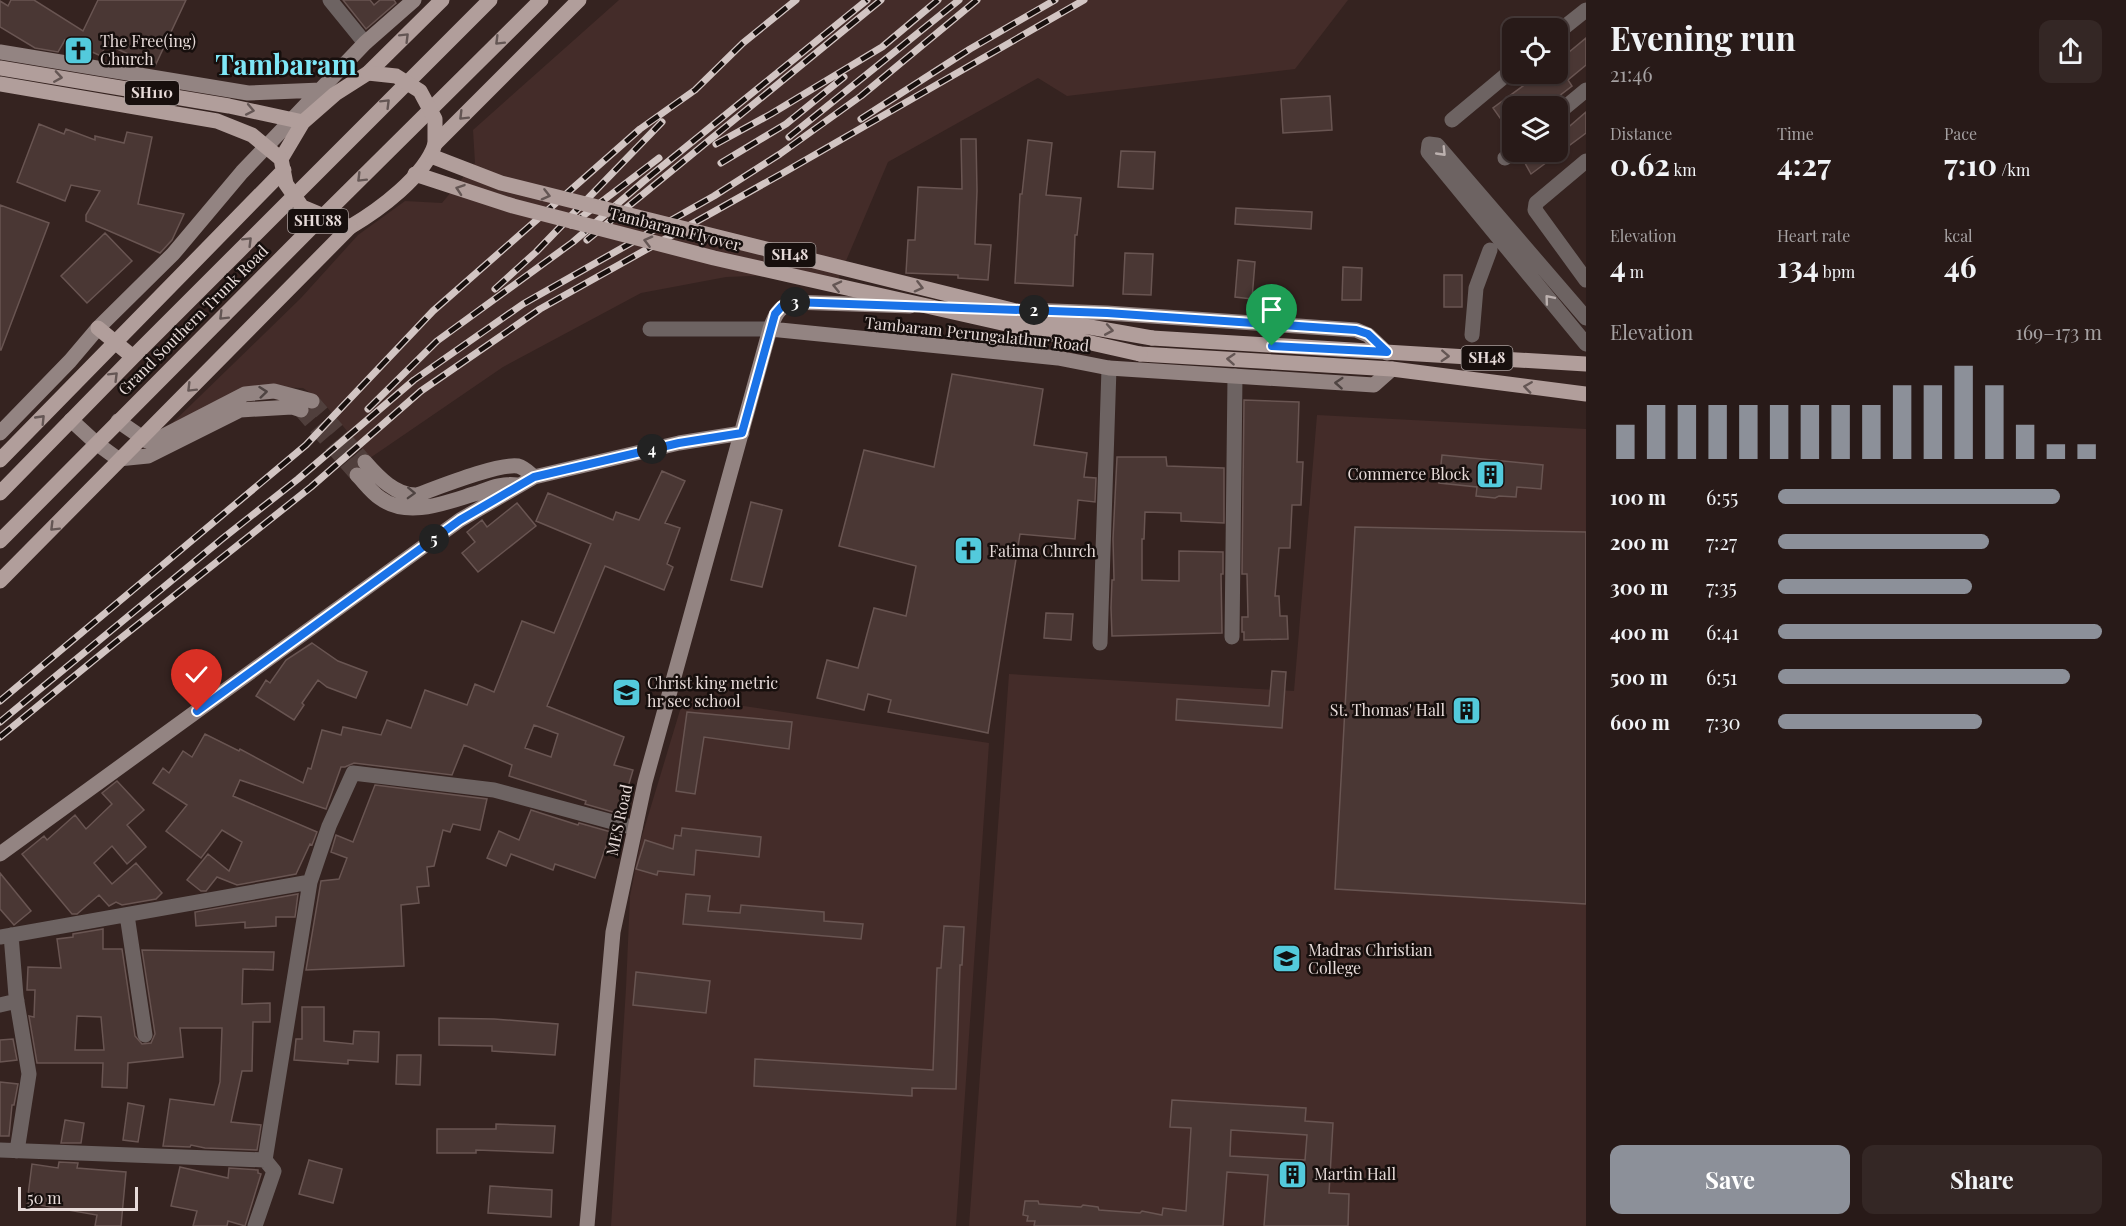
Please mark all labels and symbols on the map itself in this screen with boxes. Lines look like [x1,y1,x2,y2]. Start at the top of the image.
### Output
place label: The Free(ing) Church [100,30,196,69]
one-way arrow [398,33,409,44]
church icon: The Free(ing) Church [63,34,95,66]
one-way arrow [496,34,507,45]
district label: Tambaram [215,45,357,82]
one-way arrow [53,71,62,83]
road number: SH110 [125,81,179,105]
one-way arrow [379,99,390,110]
one-way arrow [245,103,255,116]
one-way arrow [460,108,471,119]
one-way arrow [1435,145,1446,155]
one-way arrow [357,171,368,182]
one-way arrow [455,183,466,196]
one-way arrow [541,187,551,200]
street label: Tambaram Flyover [607,202,743,255]
road number: SHU88 [288,209,348,233]
one-way arrow [643,235,653,248]
one-way arrow [241,237,252,248]
street label: Grand Southern Trunk Road [113,240,272,399]
road number: SH48 [764,243,816,267]
one-way arrow [833,280,843,293]
one-way arrow [913,280,924,292]
pin [1246,284,1297,346]
pin: 3 [780,287,810,317]
pin: 2 [1019,295,1049,325]
one-way arrow [1545,295,1556,306]
one-way arrow [219,309,230,320]
street label: Tambaram Perungalathur Road [864,311,1090,356]
one-way arrow [1104,324,1114,336]
road number: SH48 [1462,346,1512,370]
one-way arrow [1441,349,1450,362]
one-way arrow [1227,353,1236,366]
one-way arrow [107,372,118,382]
one-way arrow [1335,377,1344,390]
one-way arrow [187,380,198,391]
one-way arrow [1523,382,1532,394]
one-way arrow [259,386,268,399]
one-way arrow [34,415,45,426]
pin: 4 [637,434,667,464]
building icon: Commerce Block [1475,458,1507,490]
place label: Commerce Block [1347,463,1470,484]
one-way arrow [407,487,416,499]
one-way arrow [50,519,61,530]
pin: 5 [419,524,449,554]
church icon: Fatima Church [952,535,984,567]
place label: Fatima Church [989,540,1096,561]
pin [171,649,222,711]
place label: Christ king metric hr sec school [647,672,778,711]
school or university icon: Christ king metric hr sec school [610,676,642,708]
building icon: St. Thomas' Hall [1450,694,1482,726]
place label: St. Thomas' Hall [1330,699,1445,720]
street label: MES Road [601,782,636,858]
place label: Madras Christian College [1308,939,1433,978]
school or university icon: Madras Christian College [1271,943,1303,975]
building icon: Martin Hall [1277,1158,1309,1190]
place label: Martin Hall [1314,1163,1396,1184]
scale bar [18,1184,138,1212]

